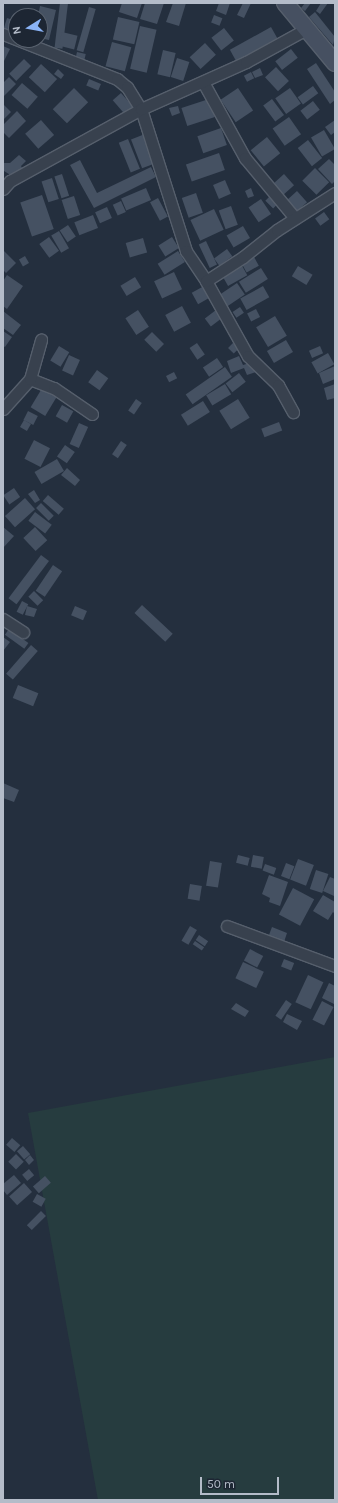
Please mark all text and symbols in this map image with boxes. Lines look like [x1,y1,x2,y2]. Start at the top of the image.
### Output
north arrow [8,8,48,48]
text: N [10,25,24,35]
scale bar [202,1469,281,1495]
text: 50 m [207,1477,235,1491]

